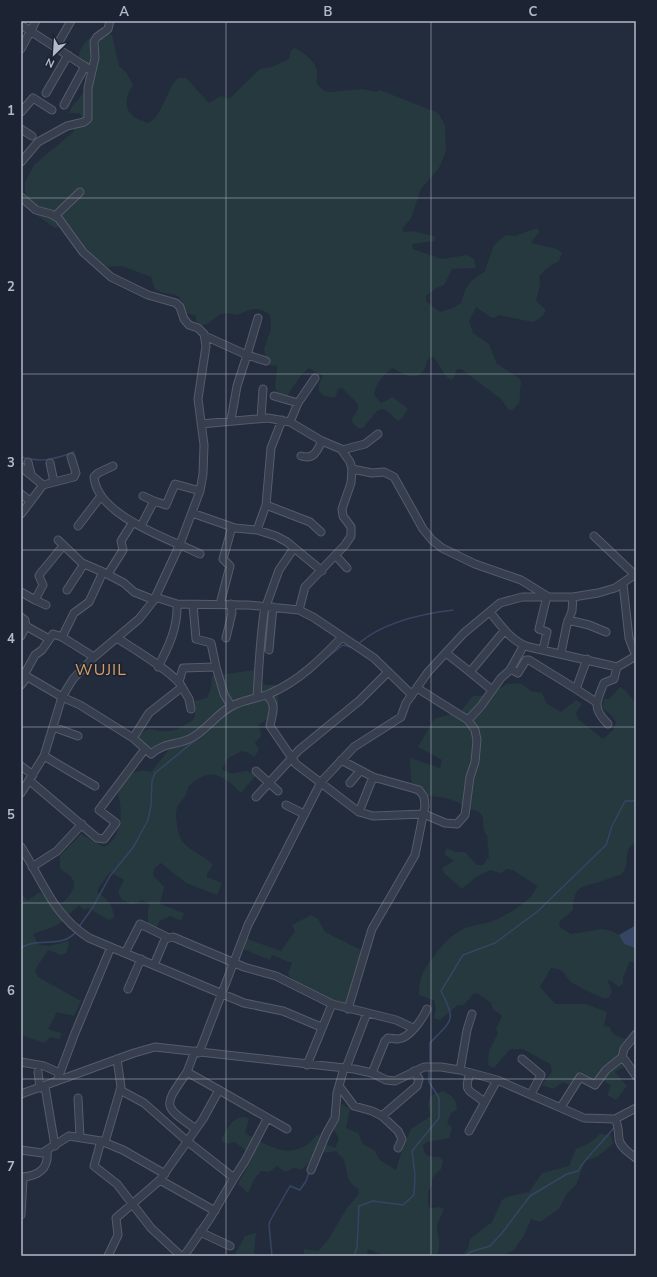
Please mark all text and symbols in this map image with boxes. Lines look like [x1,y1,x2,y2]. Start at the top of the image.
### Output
text: A [119,3,129,21]
text: B [324,3,333,21]
text: C [529,3,538,21]
north arrow [34,34,74,74]
text: N [43,54,57,71]
text: 1 [7,102,15,120]
text: 2 [7,278,15,296]
text: 3 [7,454,15,472]
text: 4 [7,630,15,648]
district label: WUJIL [75,659,127,681]
text: 5 [7,806,15,824]
text: 6 [7,982,15,1000]
text: 7 [7,1158,15,1176]

